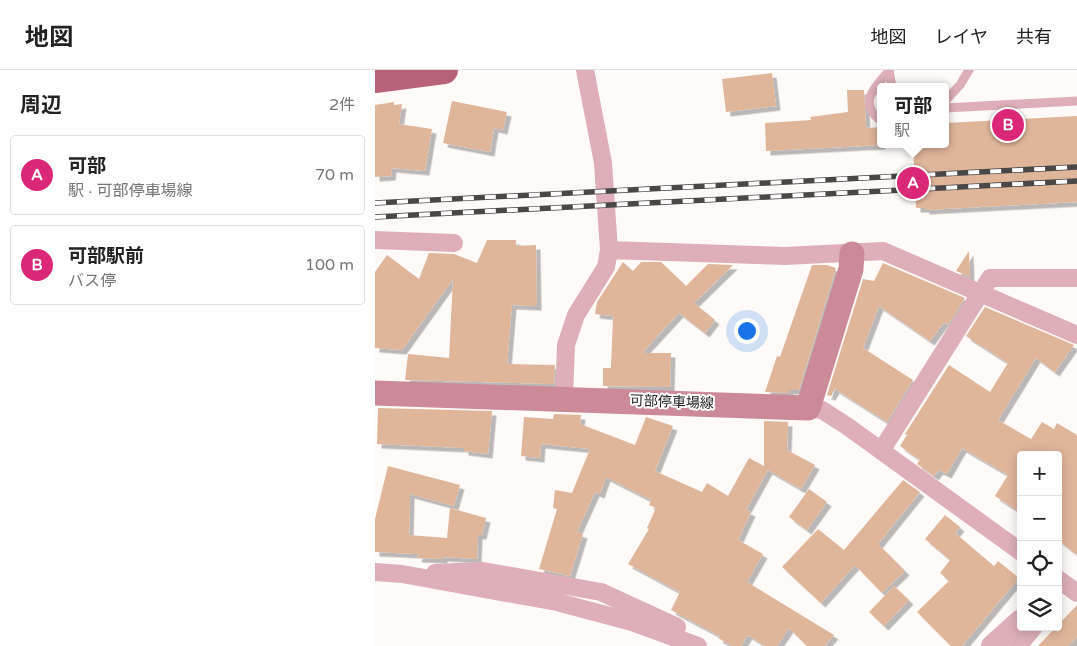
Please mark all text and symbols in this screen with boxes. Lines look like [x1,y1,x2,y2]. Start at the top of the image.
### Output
text: 地図 [25,23,73,52]
text: 地図 [871,26,907,48]
text: レイヤ [935,26,988,48]
text: 共有 [1016,26,1052,48]
popup [877,83,949,148]
text: 周辺 [20,93,62,118]
text: 2件 [329,95,355,115]
text: 可部 [894,95,932,117]
pin: B [992,106,1024,144]
text: 駅 [894,121,910,141]
text: 可部 [68,155,106,177]
pin: A [897,164,929,202]
text: A [31,165,43,185]
text: 70 m [315,165,354,185]
text: 駅 · 可部停車場線 [68,181,192,201]
text: 可部駅前 [68,245,144,267]
text: B [31,255,43,275]
text: 100 m [305,255,354,275]
text: バス停 [68,271,116,291]
your location [734,318,760,344]
street label: 可部停車場線 [630,392,714,412]
map controls [1017,451,1062,631]
button: + [1017,451,1062,496]
button: − [1017,496,1062,541]
button: locate [1017,541,1062,586]
button: layers [1017,586,1062,631]

